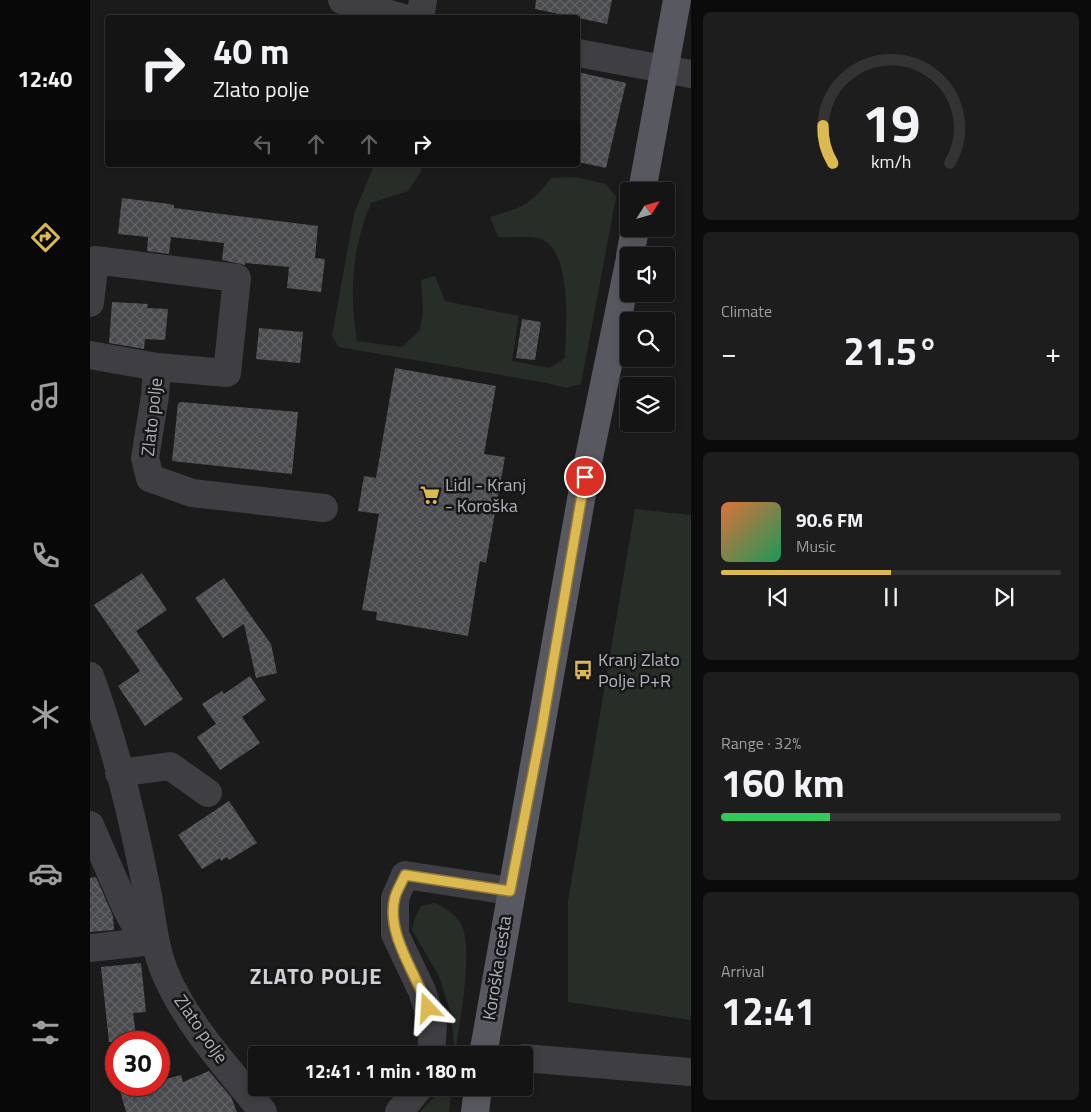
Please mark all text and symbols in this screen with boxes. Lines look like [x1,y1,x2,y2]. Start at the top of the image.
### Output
text: 40 m [213,24,289,78]
icon: right [130,35,195,100]
text: 12:40 [18,62,72,96]
text: Zlato polje [213,72,309,106]
text: 19 [862,83,920,162]
icon: left [249,130,277,158]
icon: ahead [302,130,330,158]
icon: ahead [355,130,383,158]
icon: right [408,130,436,158]
text: km/h [871,148,911,175]
north arrow [620,182,675,238]
map controls [620,182,675,432]
icon: directions [28,220,63,255]
button: sound [620,247,675,302]
text: Climate [721,299,772,323]
button: search [620,312,675,367]
text: 21.5° [844,322,938,380]
text: − [721,331,737,374]
text: + [1045,331,1061,374]
street label: Zlato polje [134,376,169,458]
button: layers [620,377,675,432]
icon: music [28,379,63,414]
pin [564,456,606,498]
icon: arrive [571,463,599,491]
place label: Lidl - Kranj - Koroška [445,471,526,519]
supermarket icon: Lidl - Kranj - Koroška [419,484,441,506]
text: 90.6 FM [796,505,863,534]
text: Music [796,534,836,558]
icon: phone [28,538,63,573]
icon: previous [764,583,792,611]
icon: pause [877,583,905,611]
icon: next [990,583,1018,611]
place label: Kranj Zlato Polje P+R [598,646,680,694]
bus stop icon: Kranj Zlato Polje P+R [572,659,594,681]
icon: climate [28,697,63,732]
text: Range · 32% [721,731,801,755]
text: 160 km [721,754,845,812]
icon: car [28,856,63,891]
street label: Koroška cesta [475,914,518,1022]
district label: ZLATO POLJE [250,959,382,993]
text: Arrival [721,959,764,983]
position arrow [401,981,453,1033]
text: 12:41 [721,982,816,1040]
street label: Zlato polje [168,989,235,1069]
icon: filters [28,1015,63,1050]
speed limit sign: 30 [105,1031,170,1096]
text: 12:41 · 1 min · 180 m [304,1056,477,1085]

